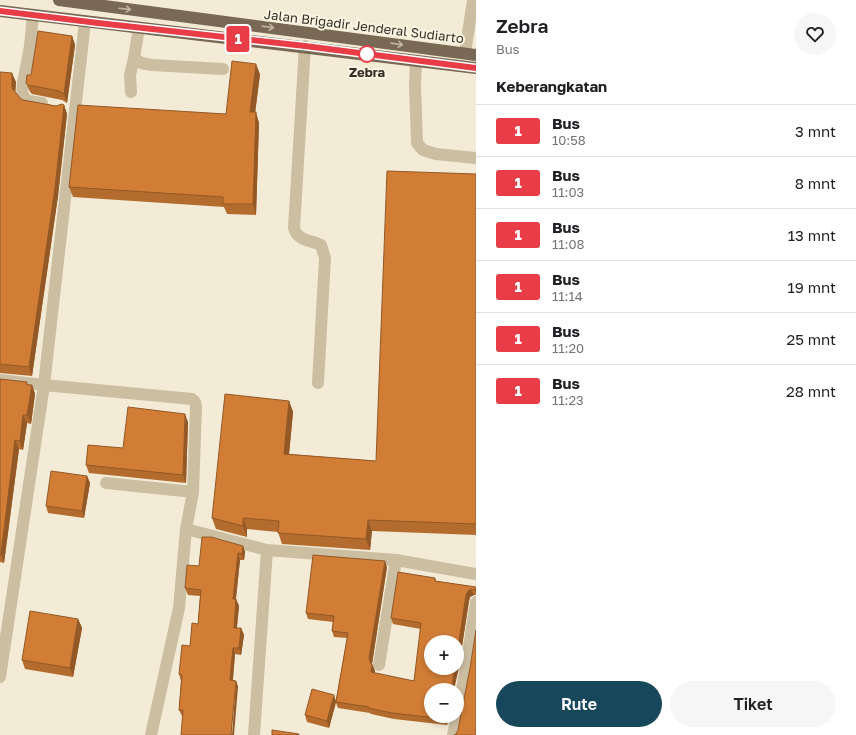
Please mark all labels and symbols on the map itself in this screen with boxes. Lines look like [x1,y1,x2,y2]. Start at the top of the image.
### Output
one-way arrow [118,5,131,13]
street label: Jalan Brigadir Jenderal Sudiarto [263,6,465,46]
one-way arrow [261,23,274,31]
line badge: 1 [225,26,251,52]
one-way arrow [390,40,403,48]
marker: Zebra [358,45,376,63]
place label: Zebra [349,64,386,80]

